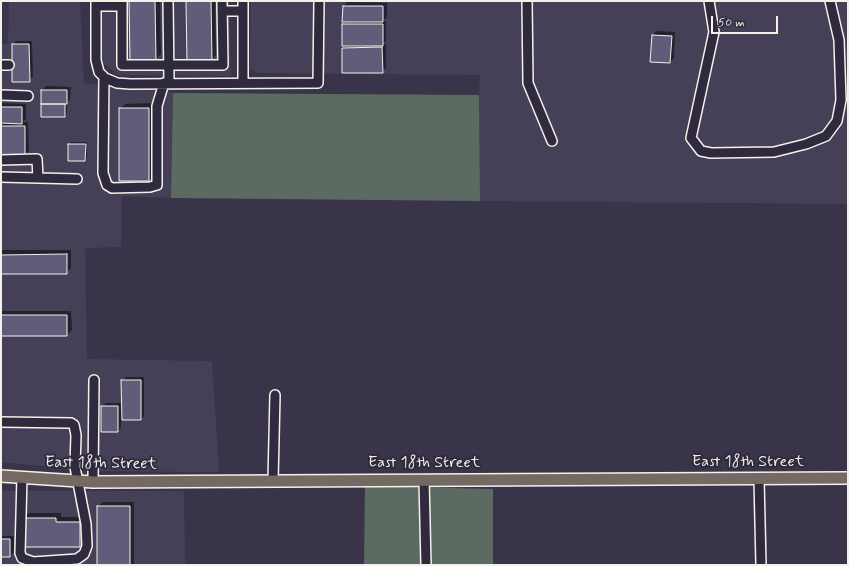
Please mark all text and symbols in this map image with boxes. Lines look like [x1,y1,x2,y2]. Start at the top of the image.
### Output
scale bar [713,8,780,34]
text: 50 m [718,15,745,31]
street label: East 18th Street [45,453,157,475]
street label: East 18th Street [692,453,804,473]
street label: East 18th Street [368,454,480,474]

